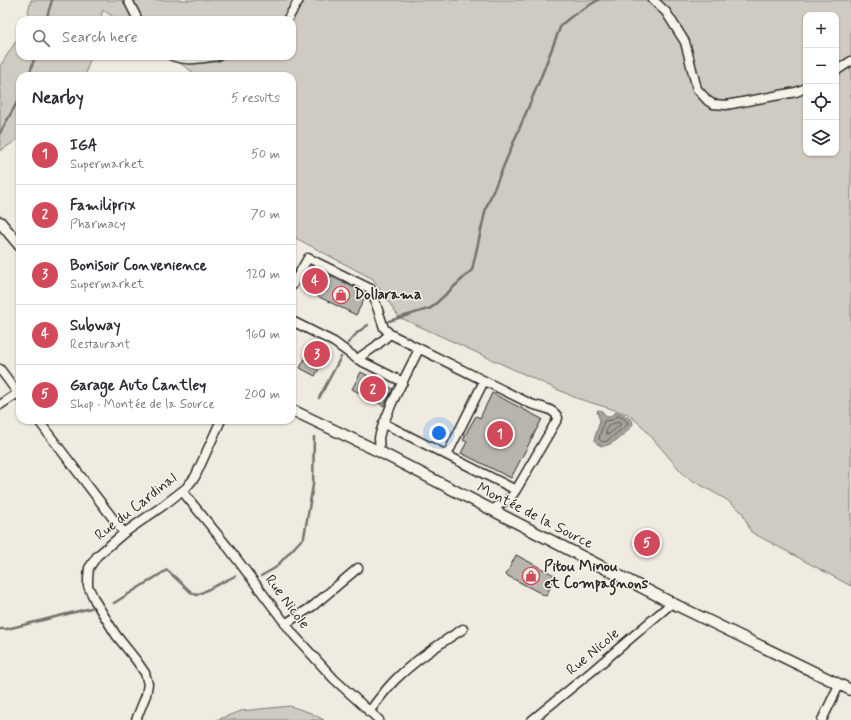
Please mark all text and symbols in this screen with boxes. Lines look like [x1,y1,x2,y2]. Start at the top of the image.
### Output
map controls [803,12,839,156]
button: + [803,12,839,48]
search box [16,16,296,60]
icon: search [30,27,52,49]
text: Search here [62,28,138,48]
button: − [803,48,839,84]
button: locate [803,84,839,120]
text: Nearby [32,87,84,109]
text: 5 results [231,90,280,107]
button: layers [803,120,839,156]
text: IGA [70,136,97,156]
text: 1 [42,146,48,163]
text: 50 m [251,146,280,163]
text: Supermarket [70,156,144,173]
text: Familiprix [70,196,136,216]
text: 2 [42,206,48,223]
text: 70 m [251,206,280,223]
text: Pharmacy [70,216,126,233]
text: Bonisoir Convenience [70,256,207,276]
text: 3 [42,266,48,283]
text: 120 m [246,266,280,283]
pin: 4 [302,266,328,296]
text: Supermarket [70,276,144,293]
shop icon: Dollarama [331,285,351,305]
place label: Dollarama [354,285,422,305]
text: Subway [70,316,121,336]
text: 4 [41,326,49,343]
text: 160 m [245,326,280,343]
text: Restaurant [70,336,130,353]
pin: 3 [304,339,330,369]
pin: 2 [360,374,386,404]
text: Garage Auto Cantley [70,376,206,396]
text: 5 [41,386,49,403]
text: 200 m [245,386,280,403]
text: Shop · Montée de la Source [70,396,215,413]
pin: 1 [487,419,513,449]
your location [429,423,449,443]
street label: Rue du Cardinal [91,469,181,545]
street label: Montée de la Source [473,478,597,554]
pin: 5 [634,528,660,558]
place label: Pitou Minou et Compagnons [544,557,649,596]
shop icon: Pitou Minou et Compagnons [521,566,541,586]
street label: Rue Nicole [260,571,314,633]
street label: Rue Nicole [562,624,624,680]

